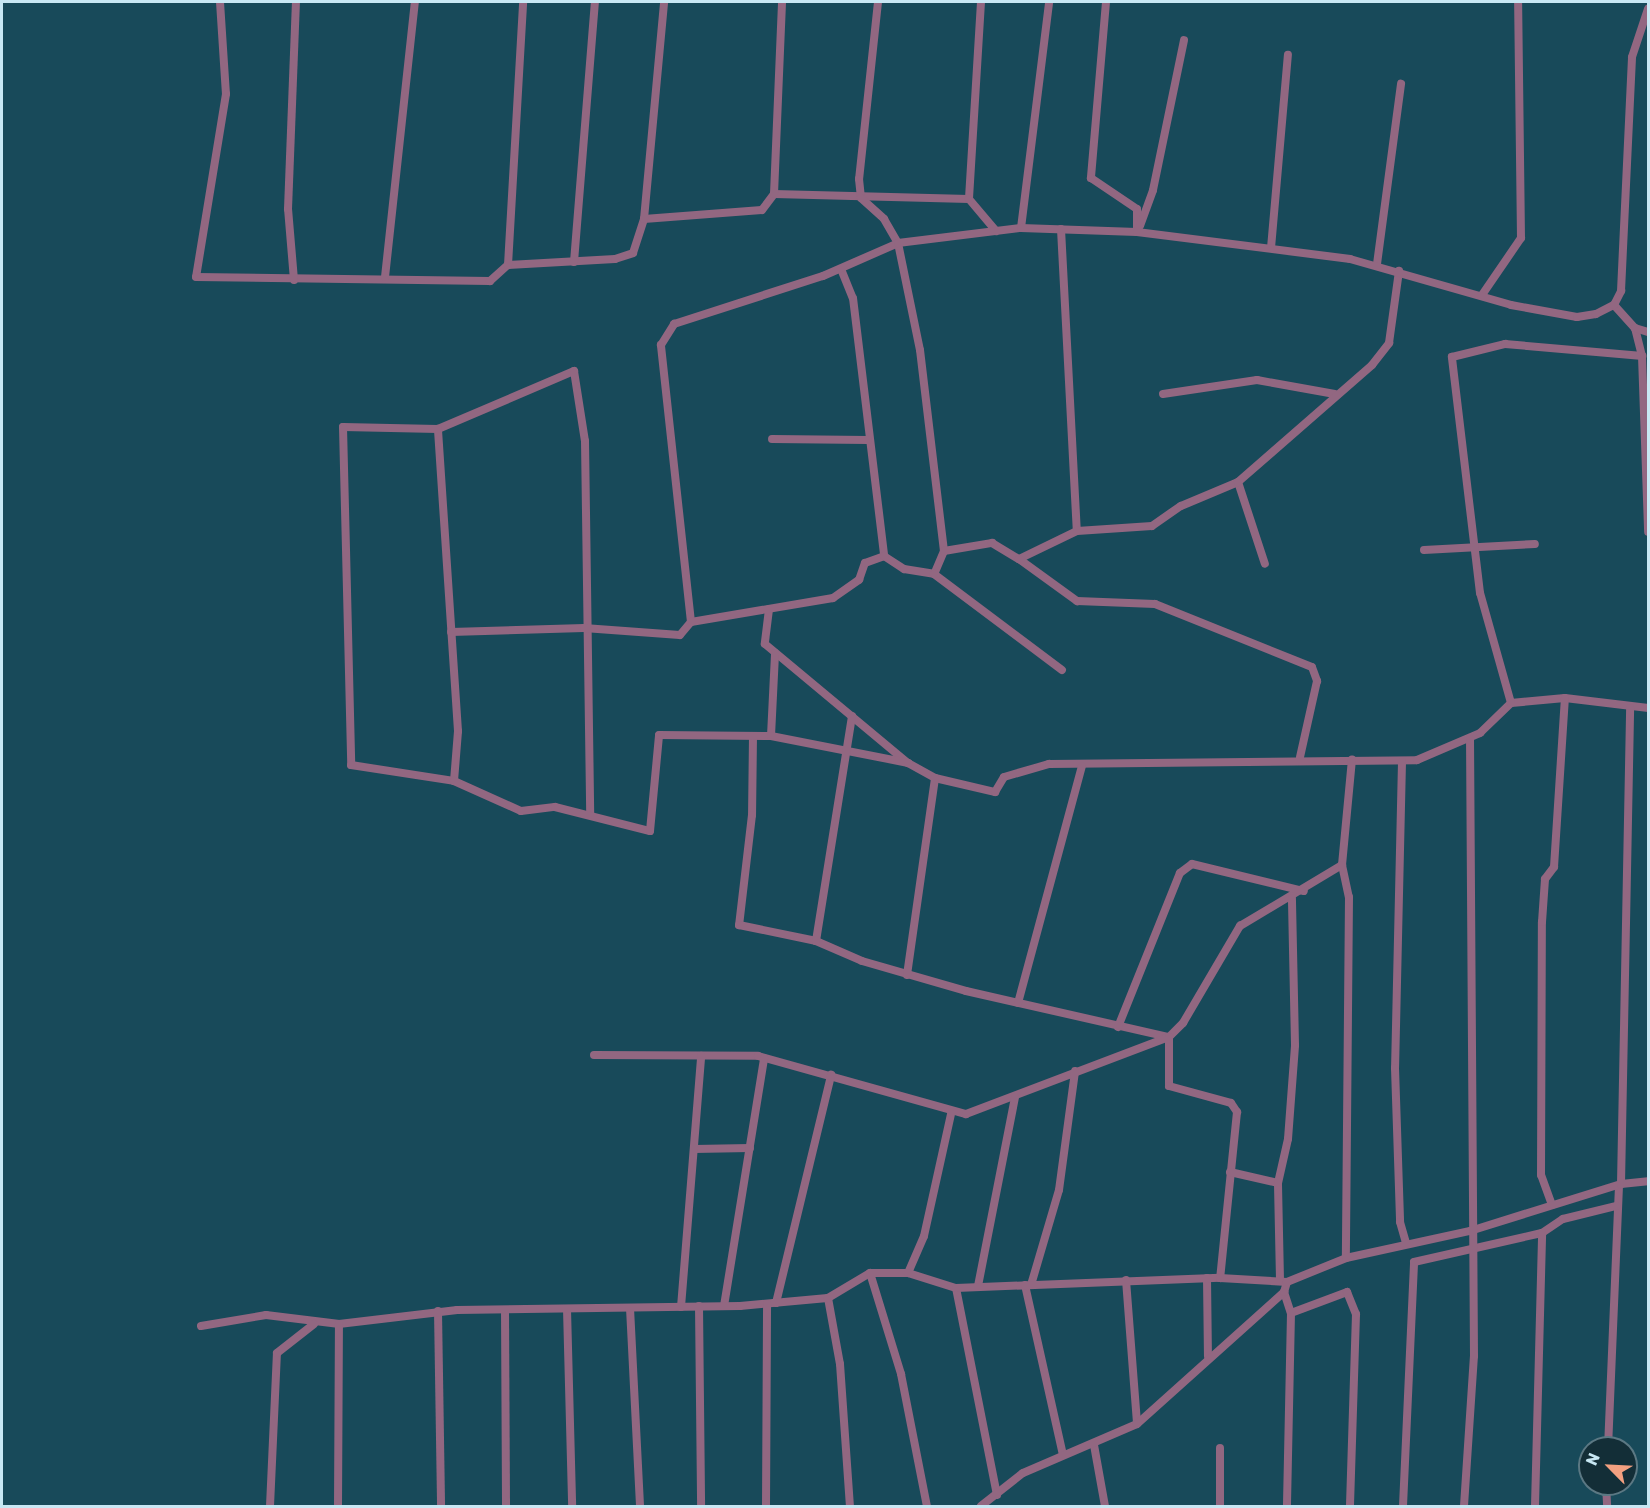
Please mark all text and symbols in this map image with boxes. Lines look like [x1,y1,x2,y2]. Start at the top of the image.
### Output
north arrow [1578,1436,1638,1496]
text: N [1582,1450,1604,1468]

